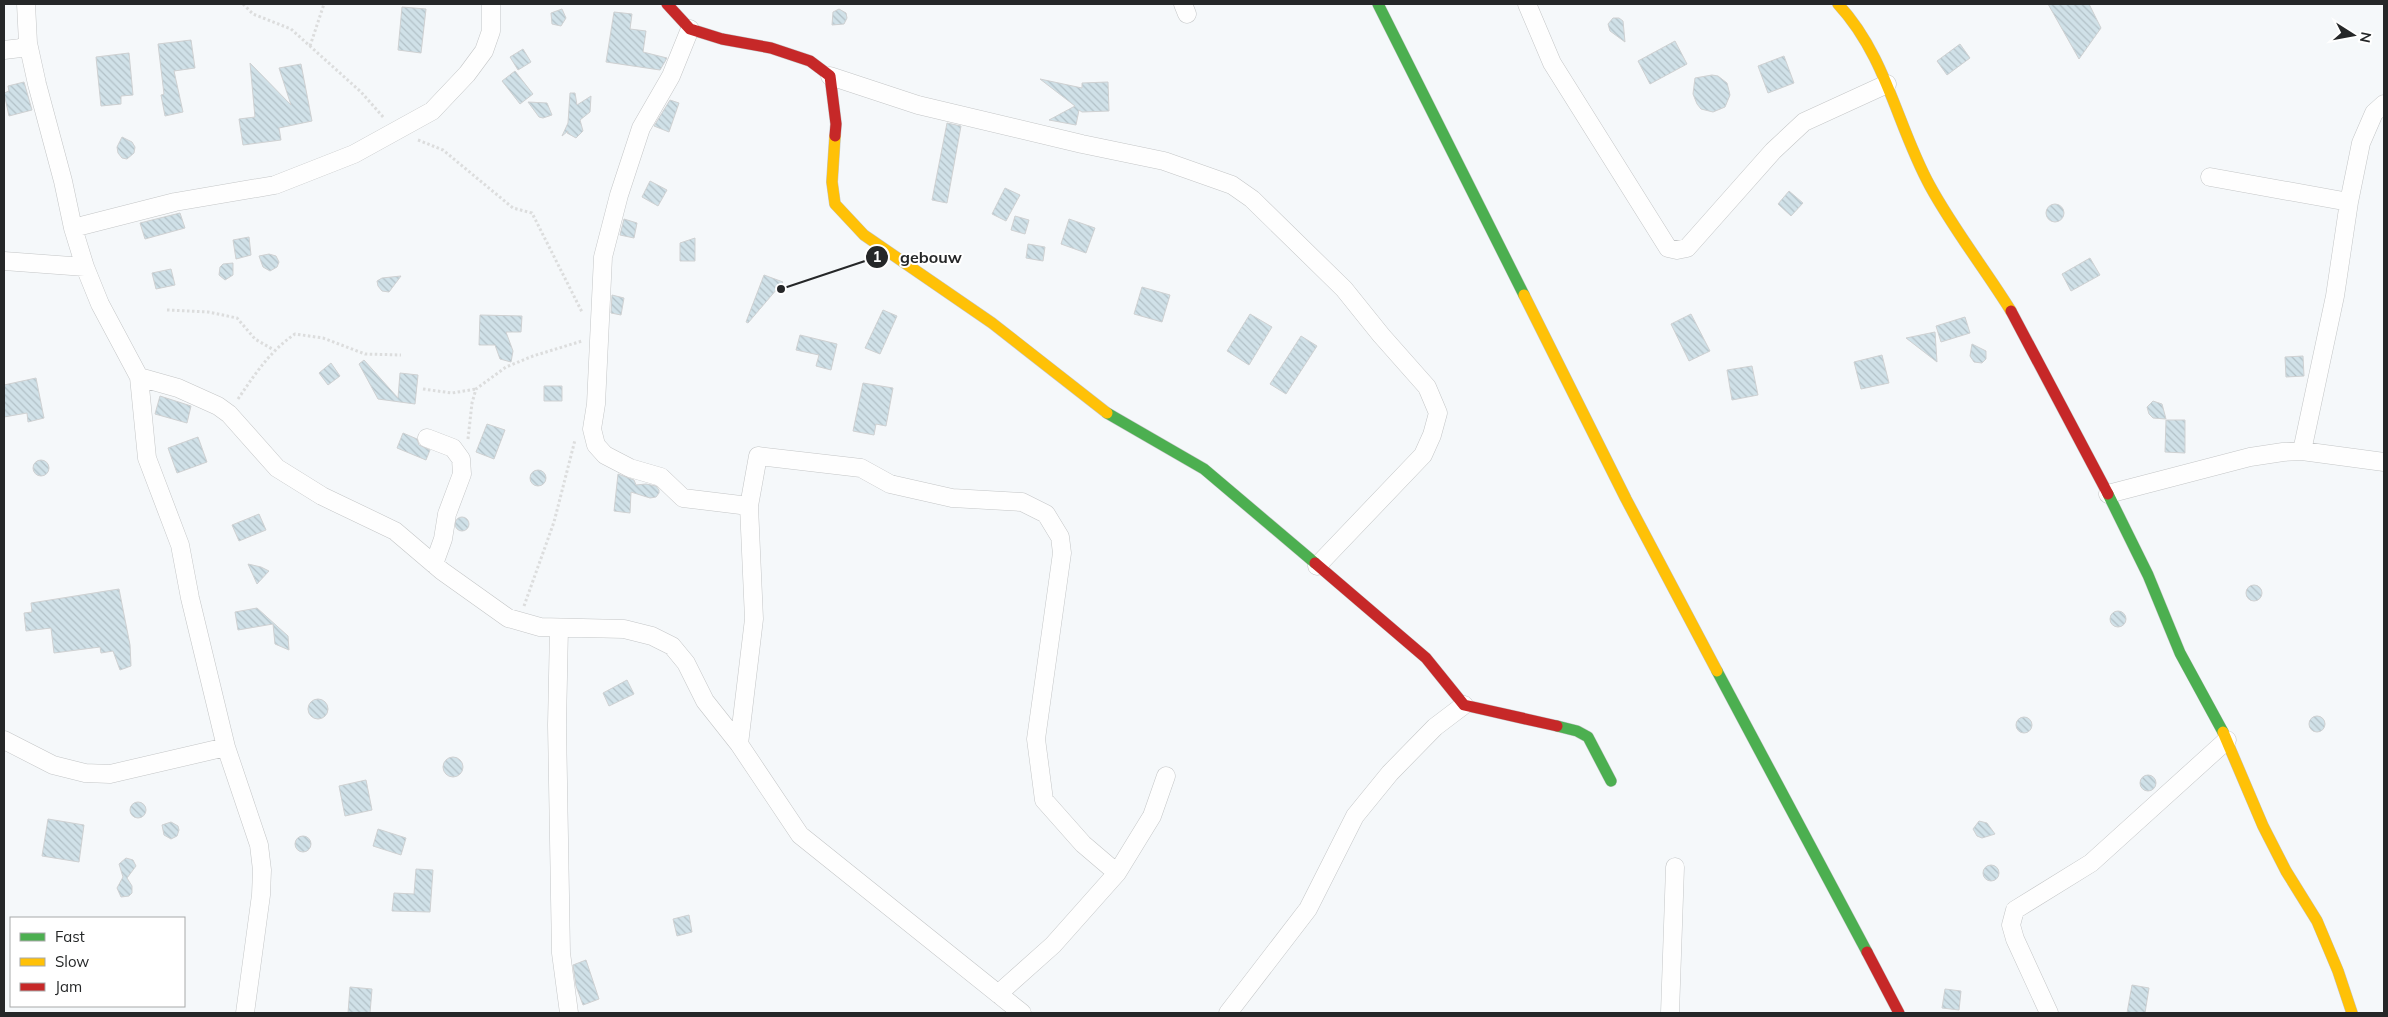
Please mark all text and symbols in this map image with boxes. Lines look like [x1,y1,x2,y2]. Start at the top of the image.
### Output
north arrow [2328,10,2378,60]
text: N [2356,31,2376,44]
callout: gebouw [865,242,971,273]
text: 1 [872,247,882,266]
text: gebouw [900,247,962,267]
legend [10,917,185,1007]
text: Fast [55,927,85,946]
text: Slow [55,952,89,971]
text: Jam [55,977,82,996]

